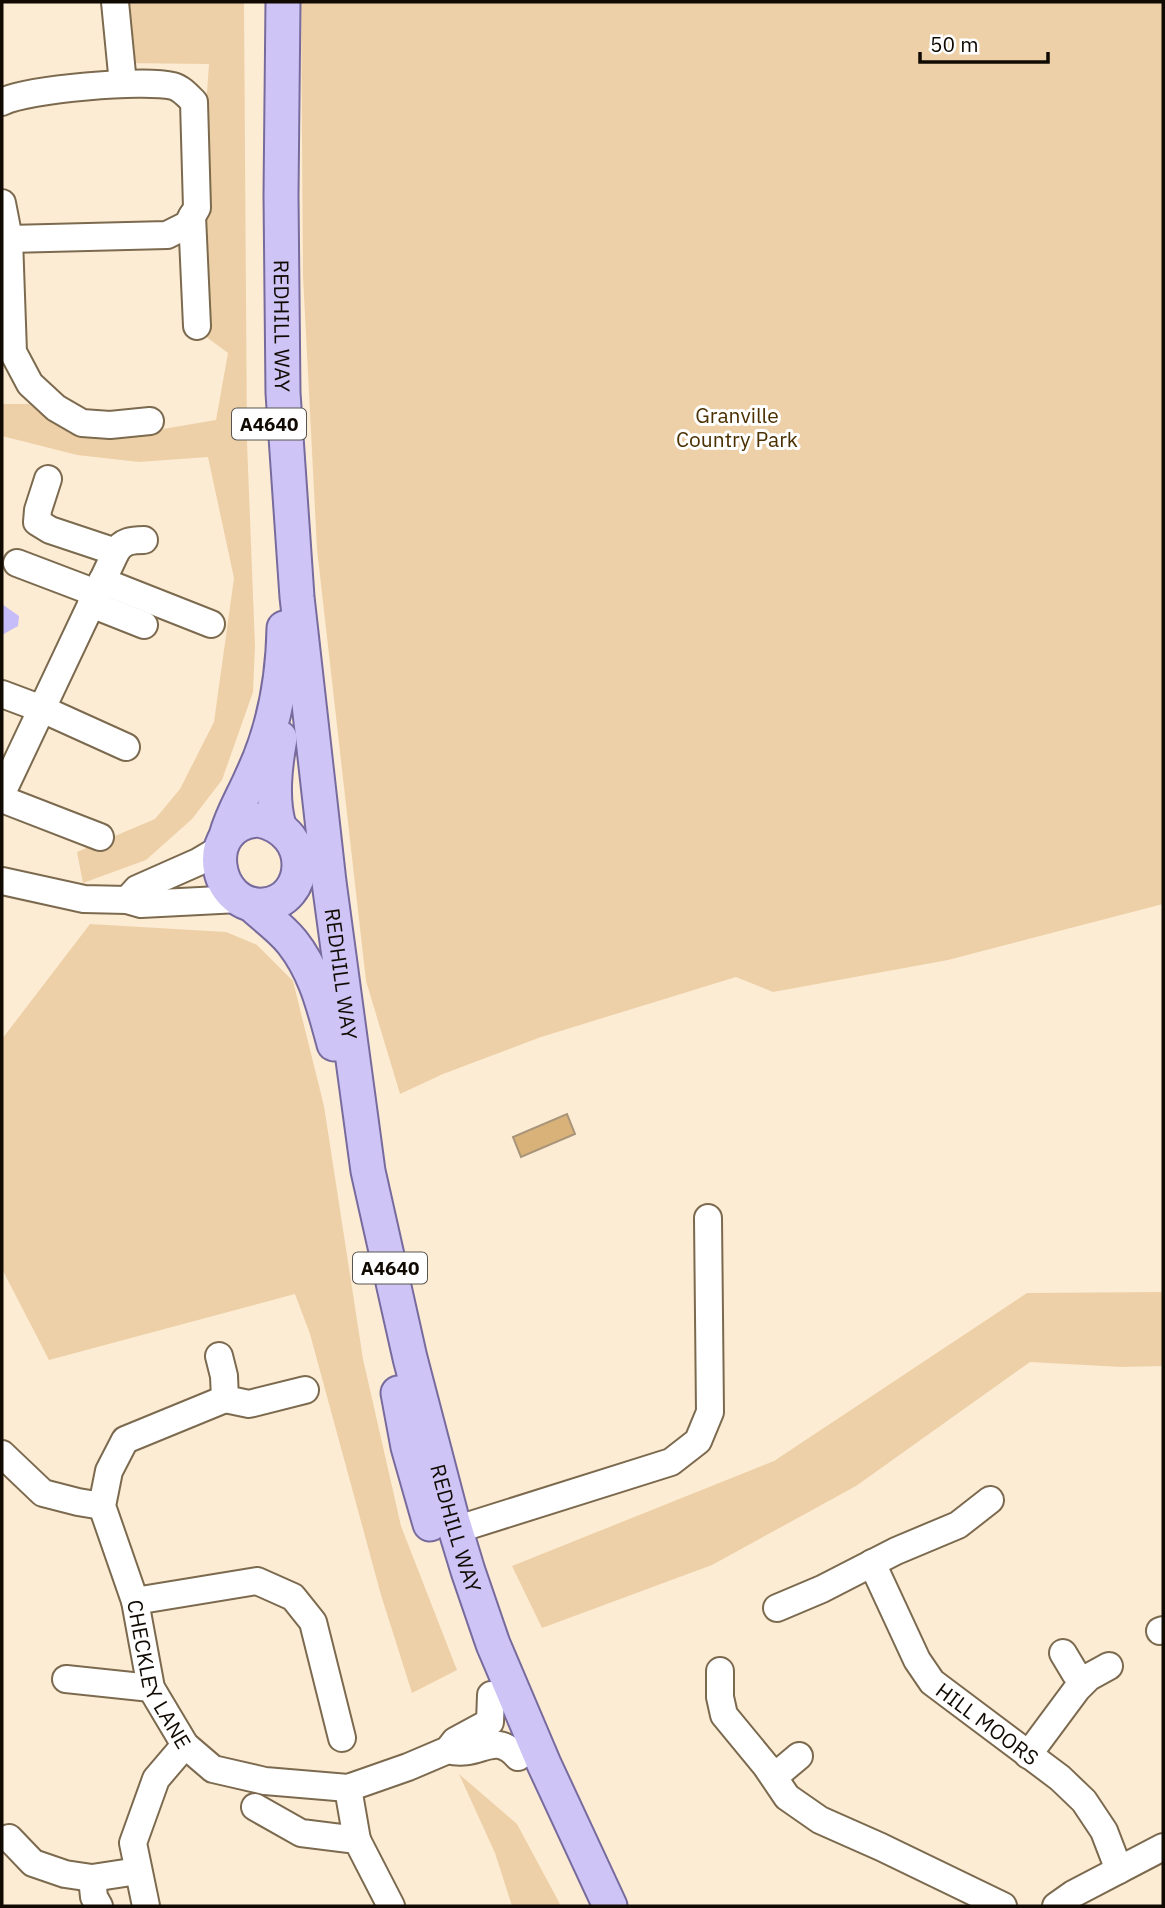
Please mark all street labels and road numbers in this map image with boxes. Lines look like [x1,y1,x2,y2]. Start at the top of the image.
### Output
street label: REDHILL WAY [268,260,297,393]
road number: A4640 [232,408,306,440]
street label: REDHILL WAY [319,906,364,1042]
road number: A4640 [353,1252,427,1284]
street label: REDHILL WAY [424,1461,489,1597]
street label: CHECKLEY LANE [121,1597,198,1754]
street label: HILL MOORS [930,1676,1045,1771]

